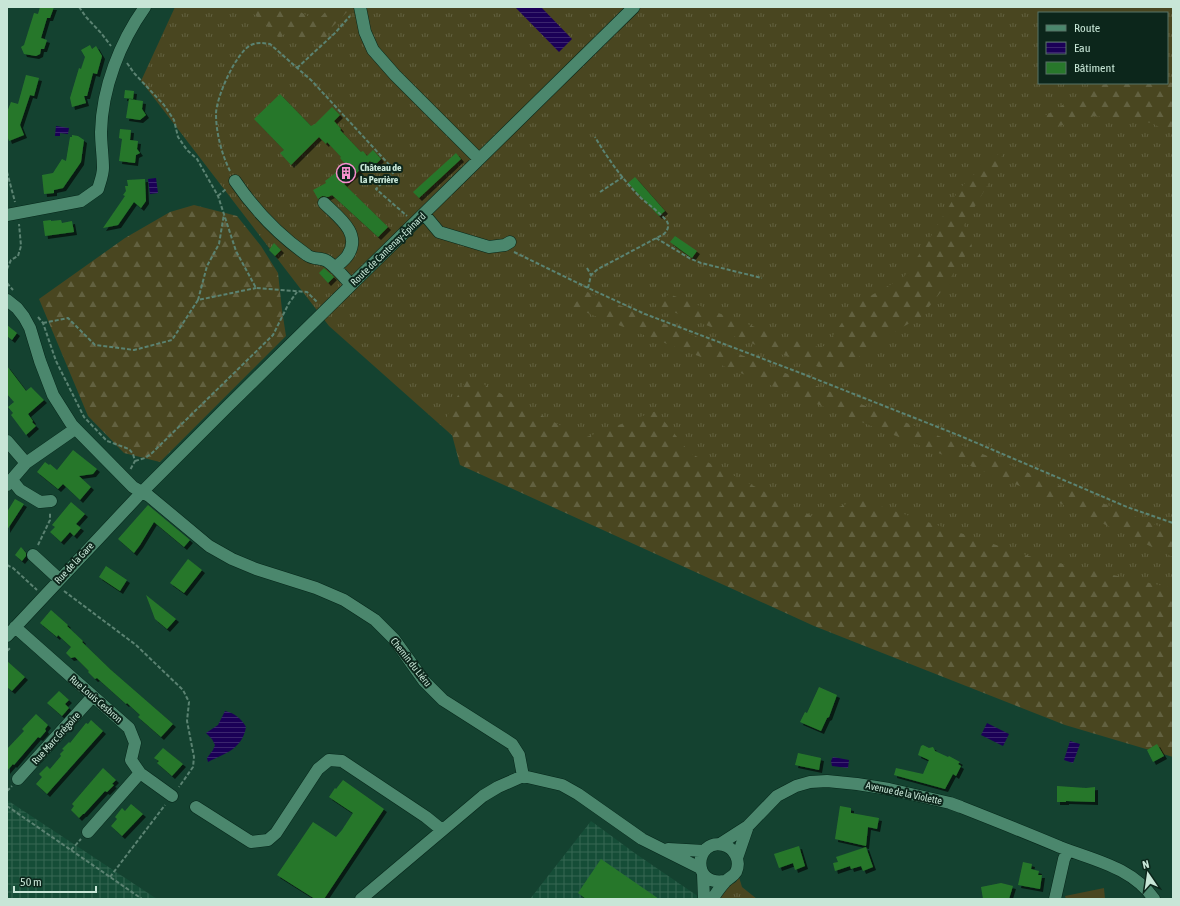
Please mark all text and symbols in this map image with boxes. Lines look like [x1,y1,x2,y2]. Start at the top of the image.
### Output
legend [1038,12,1168,84]
text: Route [1074,21,1100,35]
text: Eau [1074,41,1091,55]
text: Bâtiment [1074,61,1115,75]
building icon: Château de la Perrière [335,162,357,184]
place label: Château de la Perrière [360,162,402,185]
street label: Route de Cantenay-Épinard [348,210,428,288]
street label: Rue de la Gare [52,540,96,586]
street label: Chemin du Liéru [388,635,434,689]
street label: Rue Louis Cesbron [67,673,125,725]
street label: Rue Marc Grégoire [30,709,83,766]
street label: Avenue de la Violette [865,780,944,807]
north arrow [1128,854,1168,894]
text: N [1141,858,1150,871]
scale bar [14,868,96,894]
text: 50 m [20,875,42,889]

